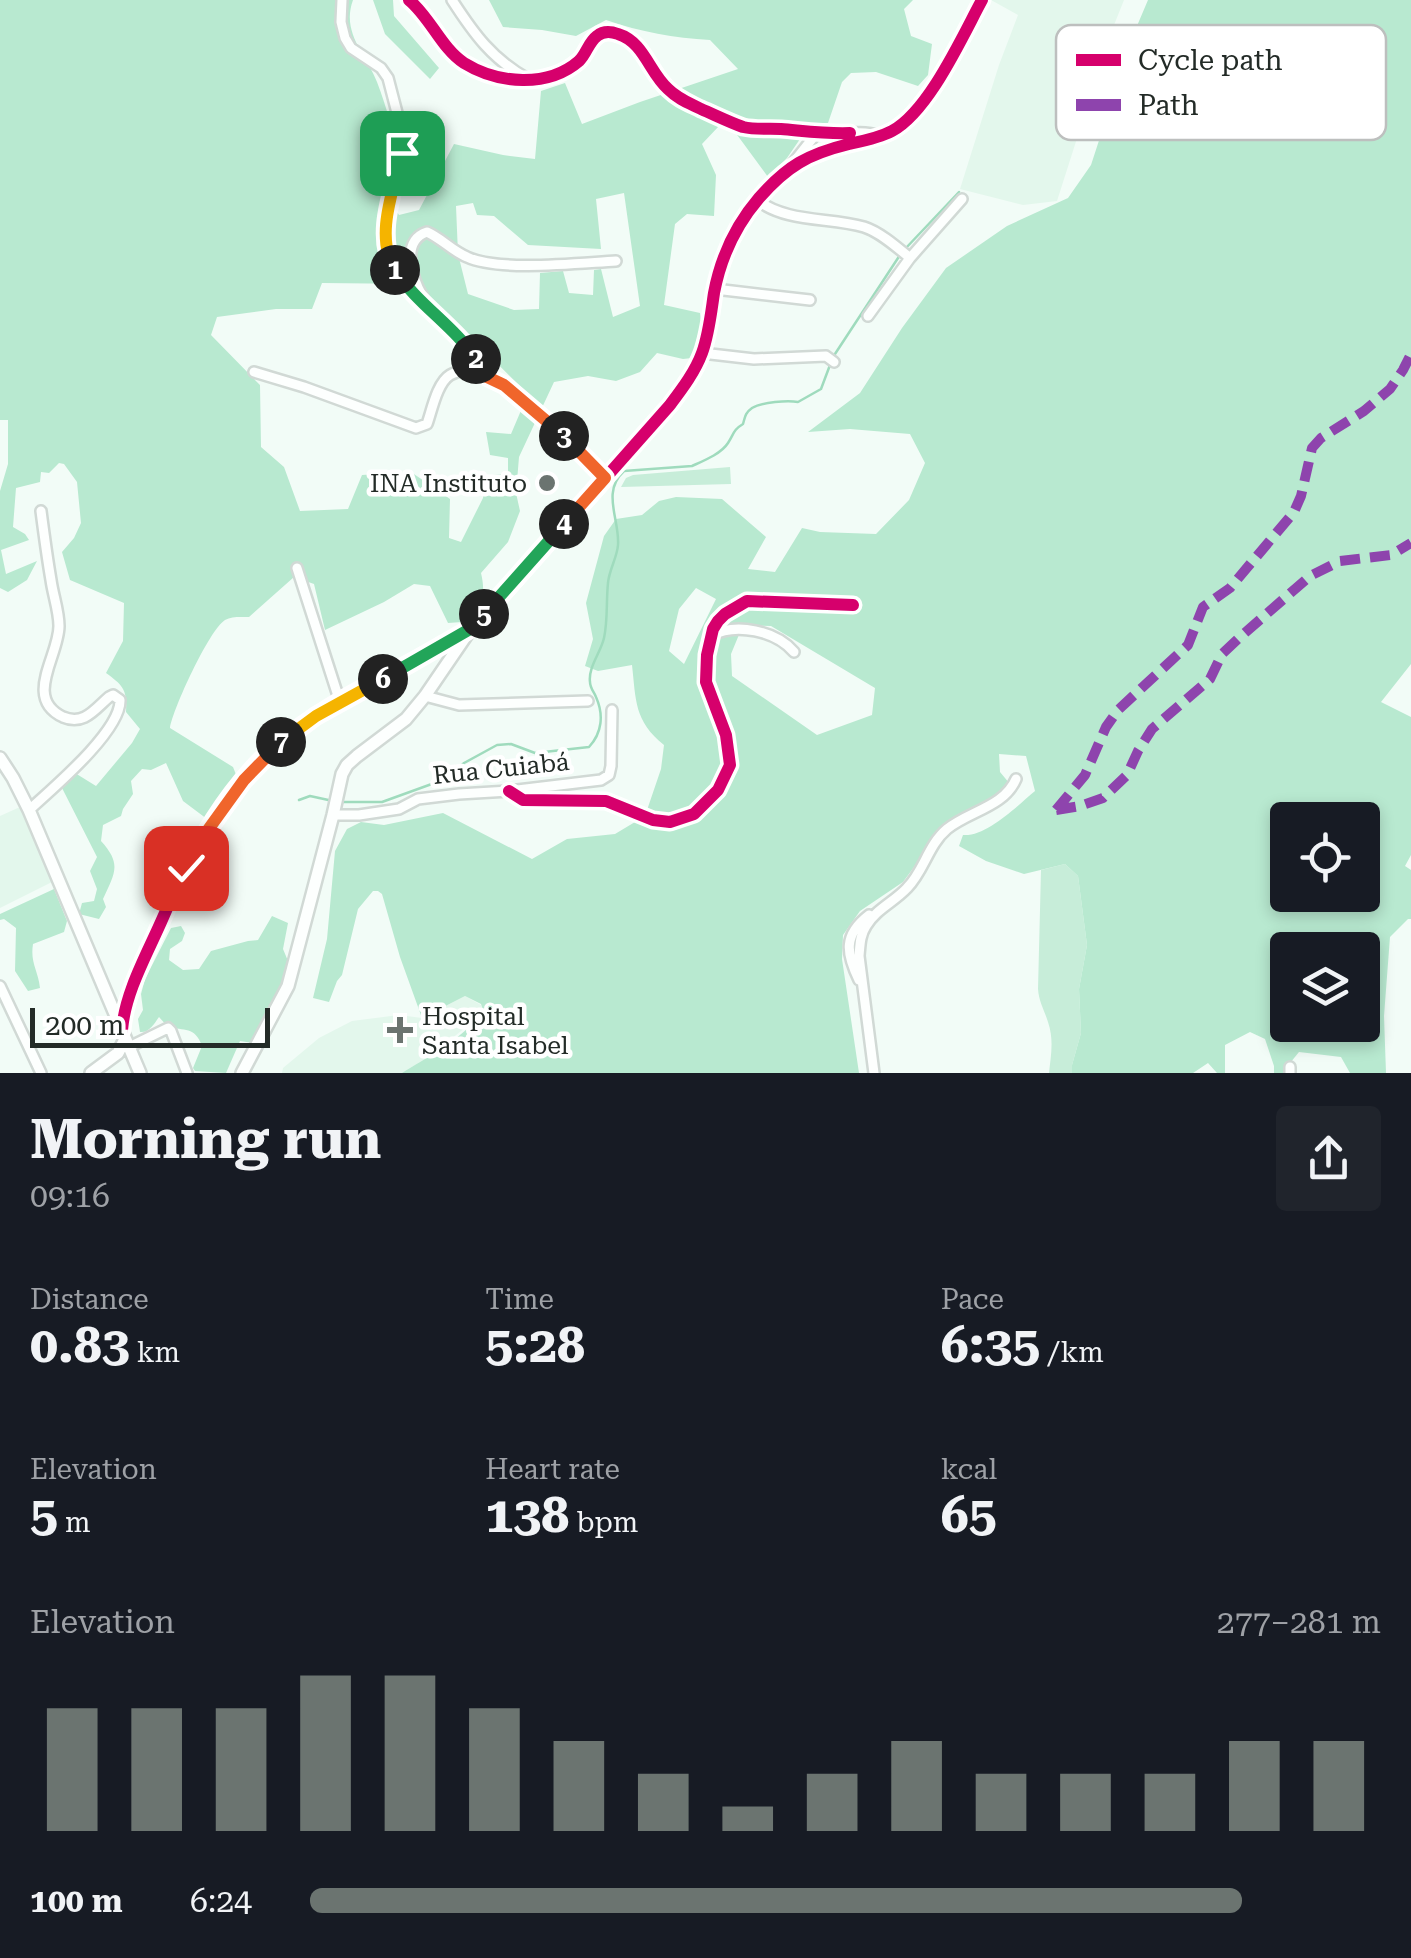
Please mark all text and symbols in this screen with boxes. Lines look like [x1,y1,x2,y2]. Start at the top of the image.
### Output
legend [1056,25,1386,140]
text: Cycle path [1138,44,1283,77]
text: Path [1138,89,1199,122]
pin [360,111,445,196]
icon: arrive [375,126,430,181]
pin: 1 [370,245,420,295]
text: 1 [387,253,403,286]
pin: 2 [451,334,501,384]
text: 2 [468,342,484,375]
pin: 3 [539,411,589,461]
text: 3 [556,419,572,452]
place label: INA Instituto [370,469,527,498]
marker: INA Instituto [536,472,558,494]
pin: 4 [539,499,589,549]
text: 4 [556,507,572,540]
pin: 5 [459,589,509,639]
text: 5 [476,597,492,630]
pin: 6 [358,654,408,704]
text: 6 [375,662,391,695]
pin: 7 [256,717,306,767]
text: 7 [273,725,289,758]
street label: Rua Cuiabá [431,747,571,790]
map controls [1270,802,1380,1042]
button: locate [1270,802,1380,912]
pin [144,826,229,911]
icon: check [159,841,214,896]
button: layers [1270,932,1380,1042]
place label: Hospital Santa Isabel [422,1002,569,1060]
scale bar [30,1003,270,1048]
text: 200 m [45,1009,125,1042]
marker: Hospital Santa Isabel [387,1017,413,1043]
button: share [1276,1106,1381,1211]
text: Morning run [30,1107,381,1171]
text: 09:16 [30,1177,110,1215]
text: Distance [30,1283,149,1316]
text: Time [485,1283,554,1316]
text: Pace [941,1283,1004,1316]
text: 0.83 [30,1316,130,1374]
text: 5:28 [485,1316,585,1374]
text: 6:35 [941,1316,1040,1374]
text: km [130,1336,180,1369]
text: /km [1040,1336,1104,1369]
text: Elevation [30,1453,157,1486]
text: Heart rate [485,1453,620,1486]
text: kcal [941,1453,997,1486]
text: 5 [30,1486,58,1544]
text: 138 [485,1486,569,1544]
text: 65 [941,1486,997,1544]
text: m [58,1506,91,1539]
text: bpm [569,1506,638,1539]
text: Elevation [30,1603,175,1641]
text: 277–281 m [1217,1603,1381,1641]
text: 100 m [30,1882,123,1920]
text: 6:24 [190,1882,252,1920]

